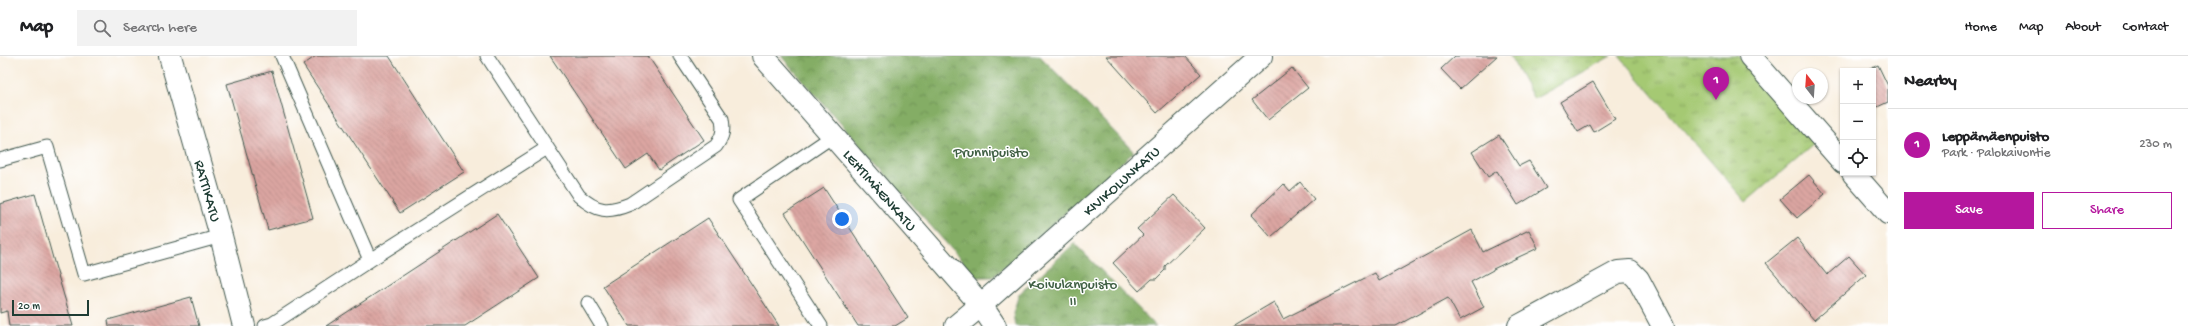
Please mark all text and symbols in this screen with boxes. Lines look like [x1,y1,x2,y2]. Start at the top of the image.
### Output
search box [77,10,357,46]
text: Map [20,16,53,39]
icon: search [91,17,113,39]
text: Search here [123,19,197,37]
text: Home [1965,19,1997,36]
text: Map [2019,19,2043,36]
text: About [2065,19,2101,36]
text: Contact [2123,19,2168,36]
pin: 1 [1703,67,1729,100]
north arrow [1792,68,1828,104]
map controls [1840,68,1876,176]
button: + [1840,68,1876,104]
text: Nearby [1904,72,1957,92]
button: − [1840,104,1876,140]
text: Leppämäenpuisto [1942,128,2049,146]
text: 1 [1914,137,1920,152]
text: 230 m [2139,137,2172,152]
button: locate [1840,140,1876,176]
street label: KIVIKOLUNKATU [1080,143,1165,221]
park label: Prunnipuisto [952,144,1029,162]
text: Park · Palokaivontie [1942,146,2050,161]
street label: LEHTIMÄENKATU [838,147,920,236]
street label: RATTIKATU [189,158,224,225]
button: Save [1904,192,2034,229]
button: Share [2042,192,2172,229]
your location [832,209,852,229]
park label: Koivulanpuisto II [1029,276,1118,311]
scale bar [12,298,89,317]
text: 20 m [18,301,40,313]

